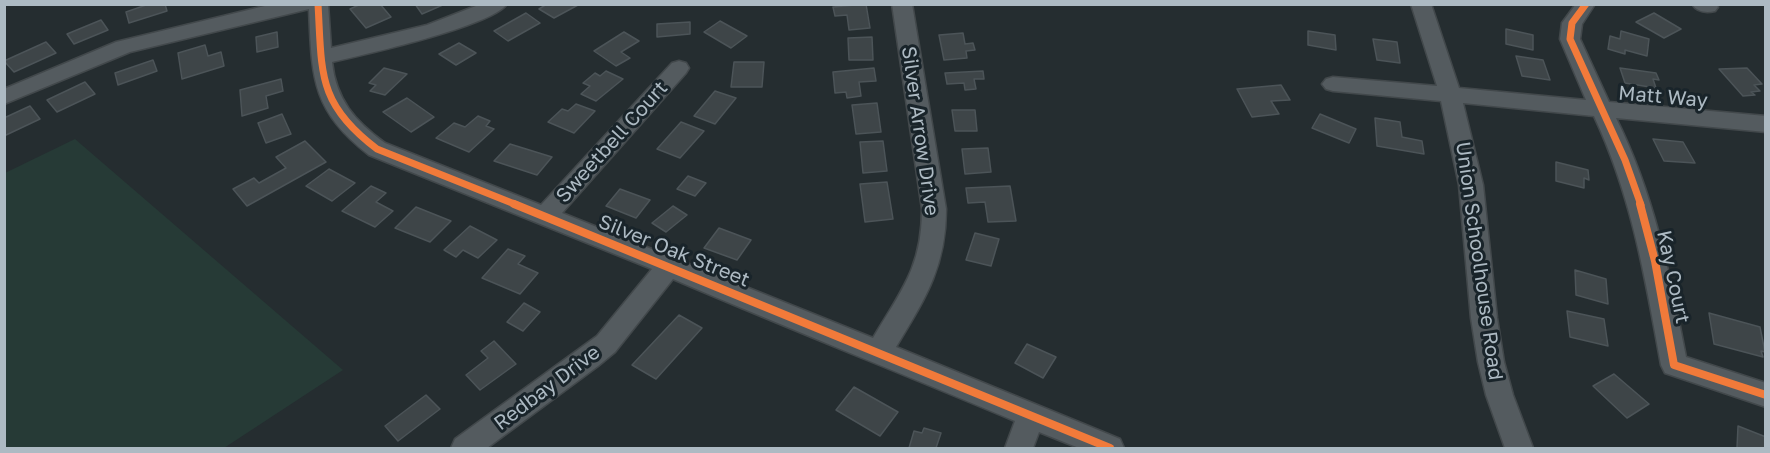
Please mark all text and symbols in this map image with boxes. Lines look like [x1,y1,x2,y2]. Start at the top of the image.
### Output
street label: Silver Arrow Drive [896,45,944,217]
street label: Sweetbell Court [551,76,673,208]
street label: Matt Way [1617,81,1709,113]
street label: Union Schoolhouse Road [1450,140,1508,382]
street label: Silver Oak Street [595,210,753,292]
street label: Kay Court [1651,228,1695,326]
street label: Redbay Drive [489,340,605,436]

